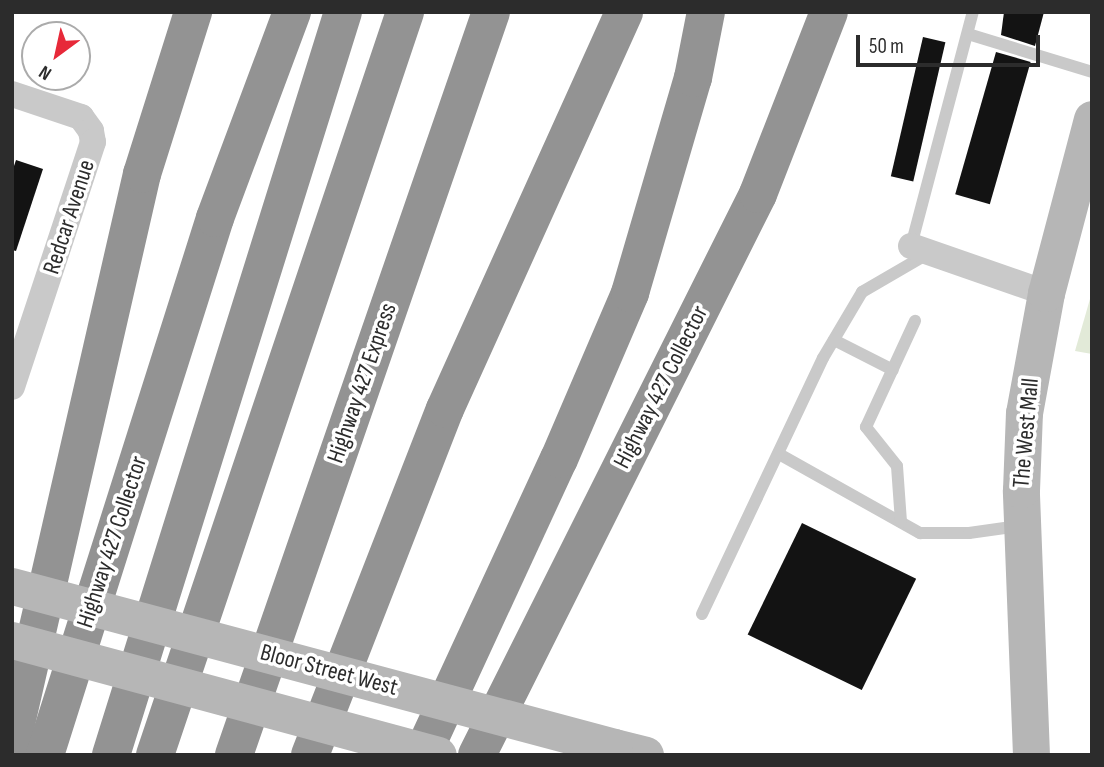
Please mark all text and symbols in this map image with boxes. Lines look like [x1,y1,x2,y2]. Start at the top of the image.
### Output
north arrow [21,21,91,91]
scale bar [859,21,1043,65]
text: 50 m [869,34,904,59]
text: N [35,60,56,85]
street label: Redcar Avenue [37,156,101,278]
street label: Highway 427 Express [321,299,403,467]
street label: Highway 427 Collector [608,301,714,473]
street label: The West Mall [1007,377,1045,489]
street label: Highway 427 Collector [71,453,153,631]
street label: Bloor Street West [257,638,401,702]

